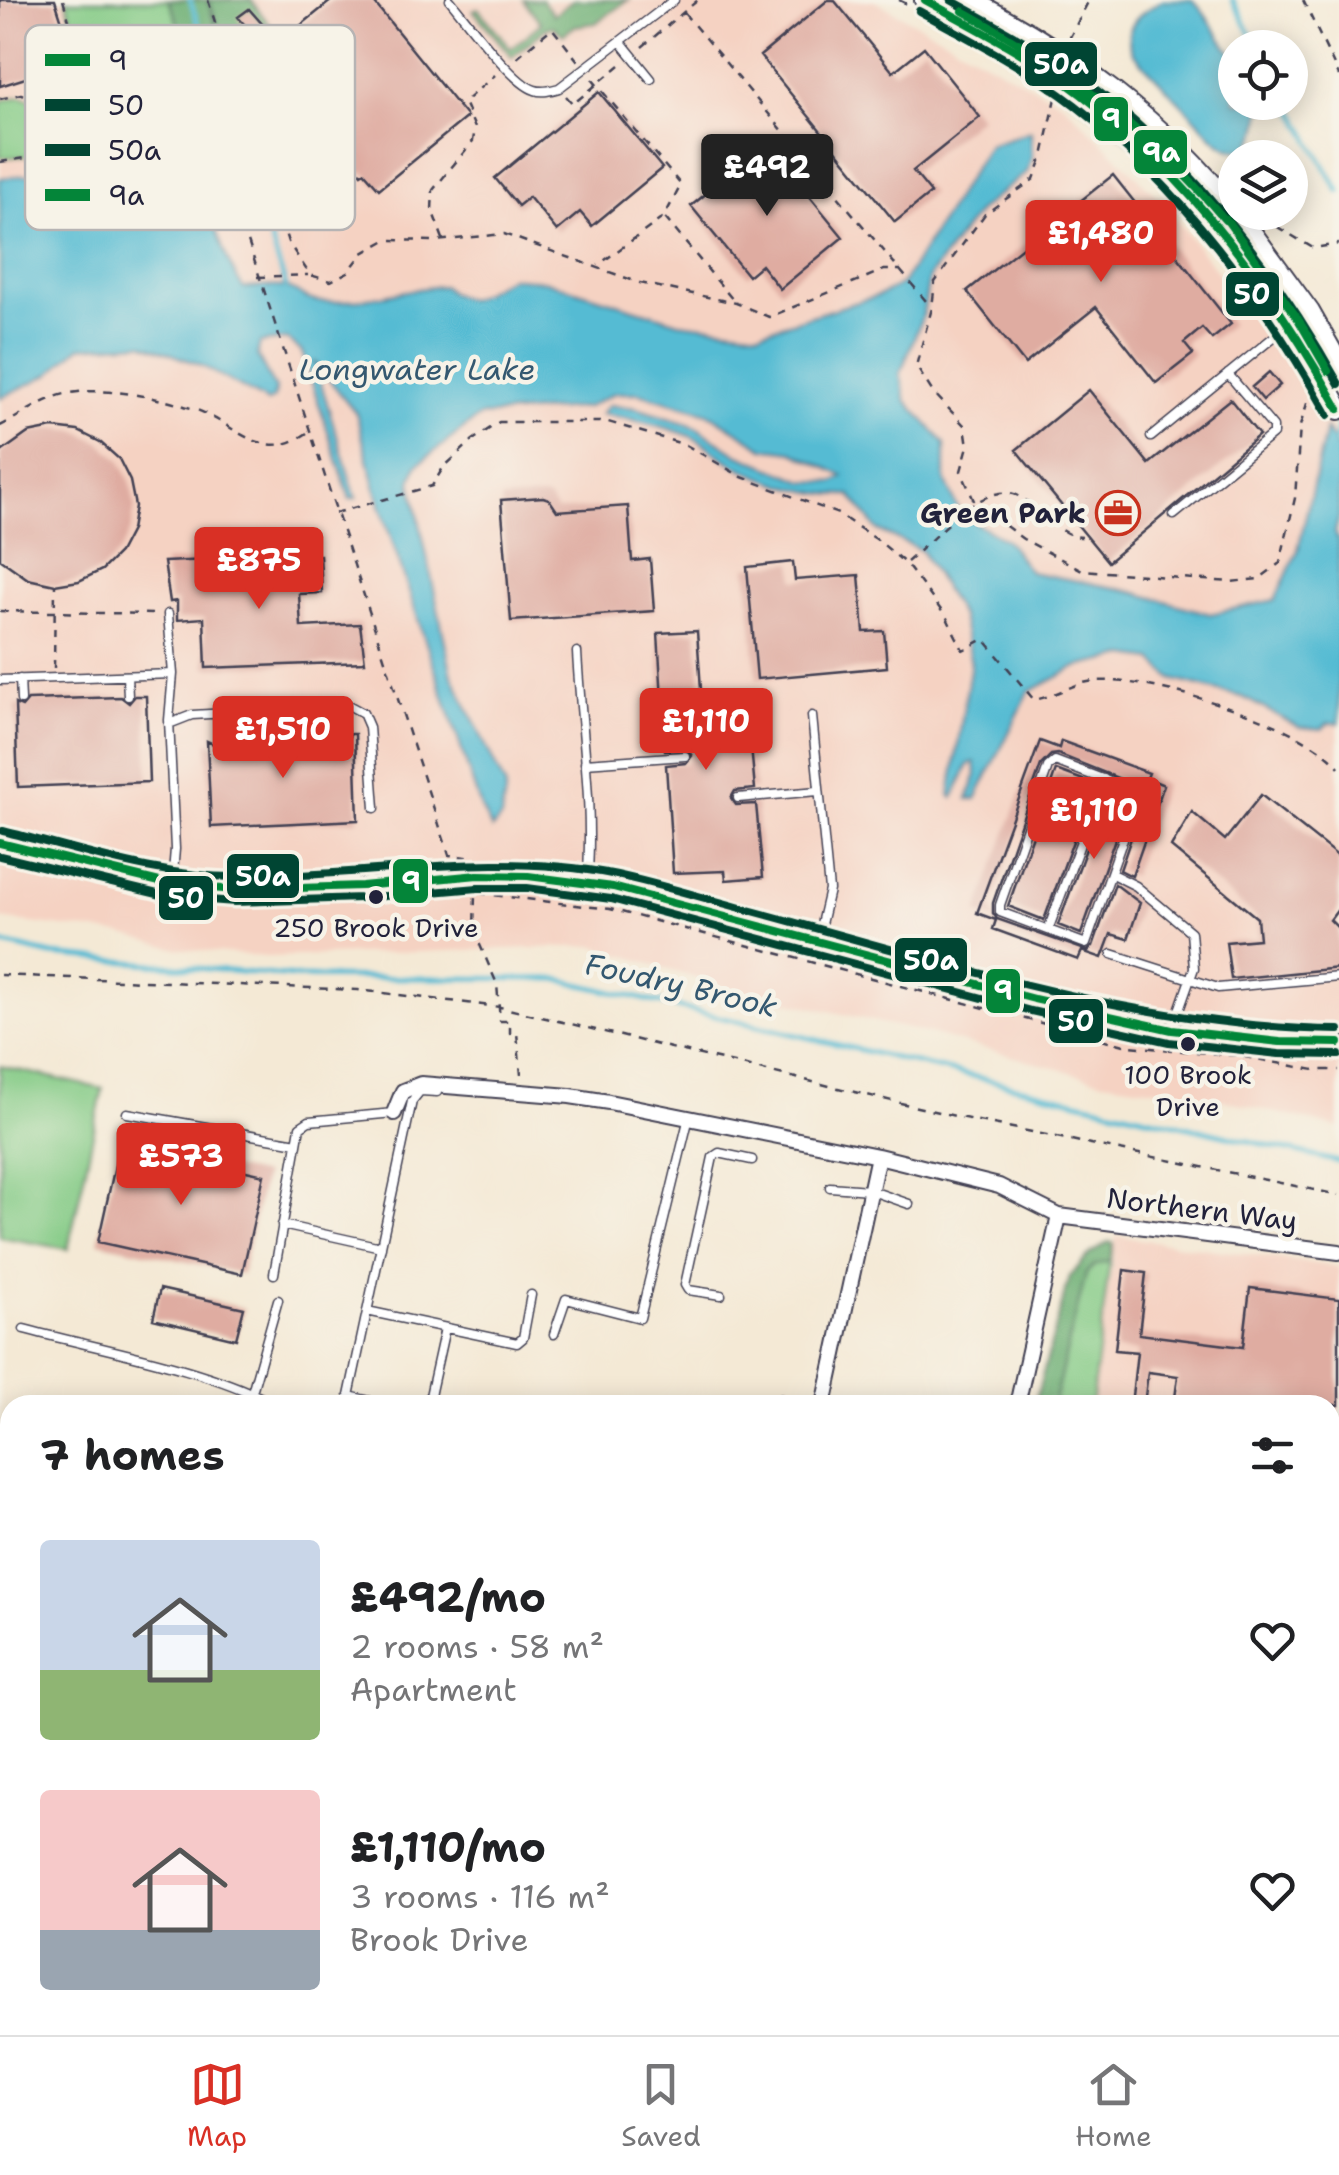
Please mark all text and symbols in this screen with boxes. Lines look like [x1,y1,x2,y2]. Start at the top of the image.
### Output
legend [25,25,355,230]
map controls [1218,30,1308,230]
button: locate [1218,30,1308,120]
line badge: 50a [1023,40,1099,88]
text: 9 [108,41,128,79]
text: 50a [1033,45,1089,83]
text: 50 [108,86,144,124]
line badge: 9 [1092,95,1130,143]
text: 9 [1101,99,1121,137]
line badge: 9a [1132,128,1189,176]
text: 50a [108,131,161,169]
text: 9a [1142,133,1180,171]
pin: £492 [708,134,826,219]
button: layers [1218,140,1308,230]
text: £492 [723,145,811,188]
text: 9a [108,176,144,214]
pin: £1,480 [1020,200,1182,285]
text: £1,480 [1047,211,1155,254]
line badge: 50 [1224,270,1281,318]
text: 50 [1233,275,1271,313]
water label: Longwater Lake [299,349,535,390]
office icon: Green Park [1095,490,1141,536]
place label: Green Park [920,494,1086,532]
pin: £875 [200,527,318,612]
text: £875 [216,538,302,581]
pin: £1,110 [625,688,787,773]
pin: £1,510 [202,696,364,781]
text: £1,110 [662,699,750,742]
text: £1,510 [235,707,331,750]
pin: £1,110 [1013,777,1175,862]
text: £1,110 [1050,788,1138,831]
line badge: 50a [225,852,301,900]
text: 50a [235,857,291,895]
line badge: 9 [391,857,430,905]
text: 9 [401,862,421,900]
line badge: 50 [157,874,215,922]
text: 50 [167,879,205,917]
marker: 250 Brook Drive [366,887,386,907]
place label: 250 Brook Drive [273,910,479,945]
line badge: 50a [893,936,969,984]
text: 50a [903,941,959,979]
water label: Foudry Brook [581,943,781,1027]
line badge: 9 [984,967,1022,1015]
text: 9 [993,971,1013,1009]
line badge: 50 [1047,997,1105,1045]
text: 50 [1057,1002,1095,1040]
marker: 100 Brook Drive [1178,1034,1198,1054]
place label: 100 Brook Drive [1124,1057,1252,1124]
pin: £573 [122,1123,240,1208]
text: £573 [138,1134,224,1177]
street label: Northern Way [1104,1178,1300,1240]
text: 7 homes [40,1427,225,1483]
icon: filters [1245,1428,1300,1483]
text: £492/mo [350,1569,546,1625]
icon: home [120,1580,240,1700]
icon: heart [1245,1613,1300,1668]
text: 2 rooms · 58 m² [350,1625,604,1668]
text: Apartment [350,1668,517,1711]
text: £1,110/mo [350,1819,546,1875]
icon: home [120,1830,240,1950]
icon: heart [1245,1863,1300,1918]
text: 3 rooms · 116 m² [350,1875,610,1918]
text: Brook Drive [350,1918,529,1961]
tab: Map [187,2057,247,2155]
tab: Saved [621,2057,701,2155]
tab: Home [1075,2057,1152,2155]

